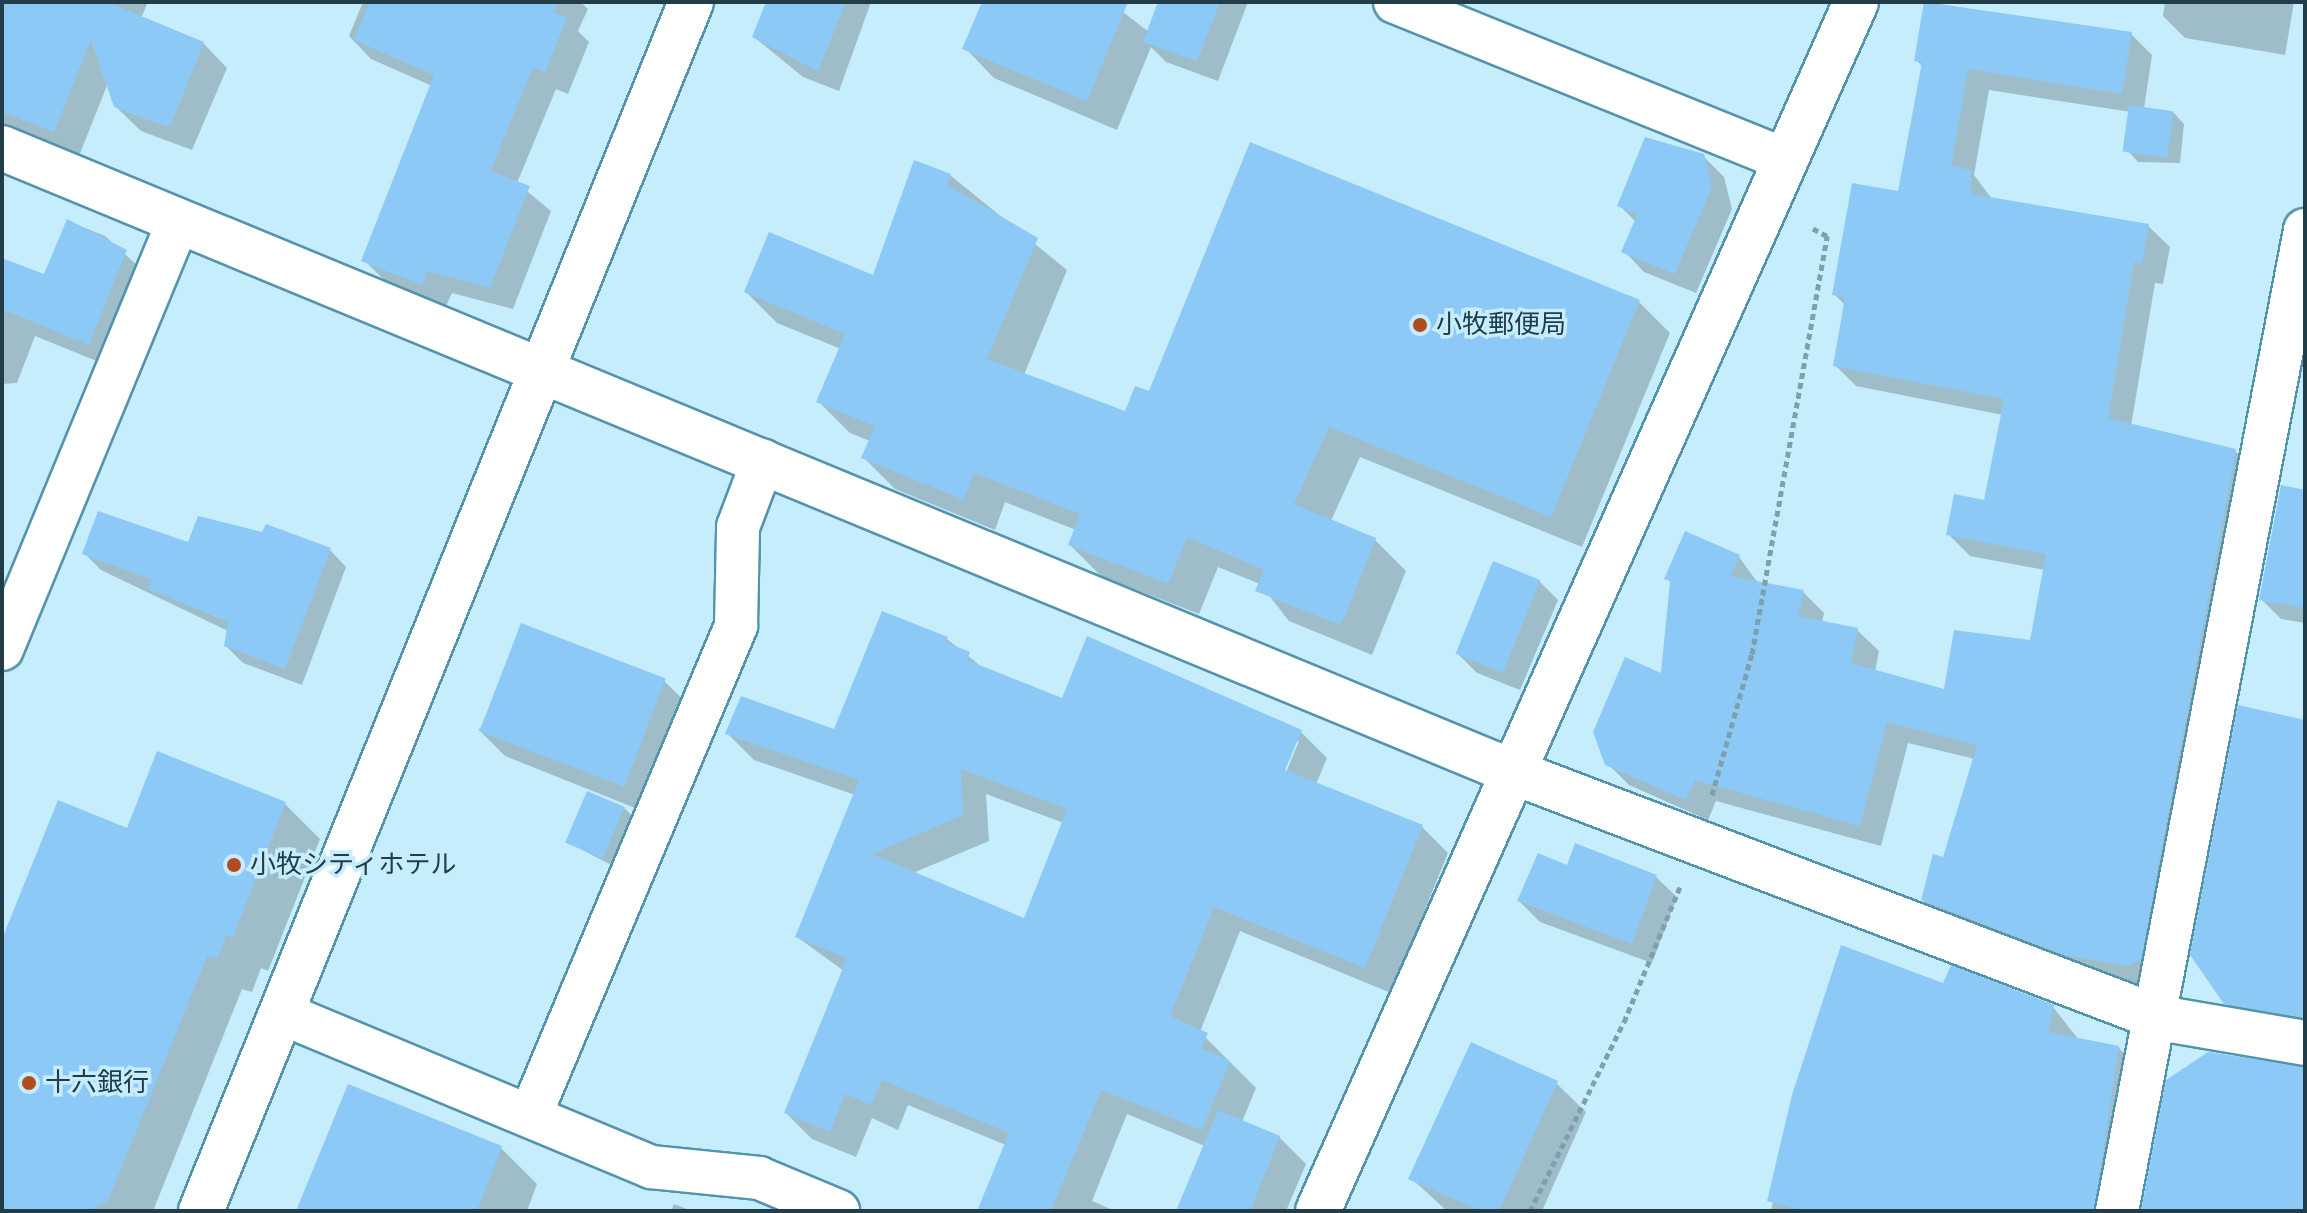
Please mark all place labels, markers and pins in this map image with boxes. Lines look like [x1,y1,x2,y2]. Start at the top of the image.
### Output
place label: 小牧郵便局 [1436,309,1566,341]
marker: 小牧郵便局 [1411,316,1429,334]
place label: 小牧シティホテル [250,849,458,881]
marker: 小牧シティホテル [225,856,243,874]
place label: 十六銀行 [45,1067,149,1099]
marker: 十六銀行 [20,1074,38,1092]

